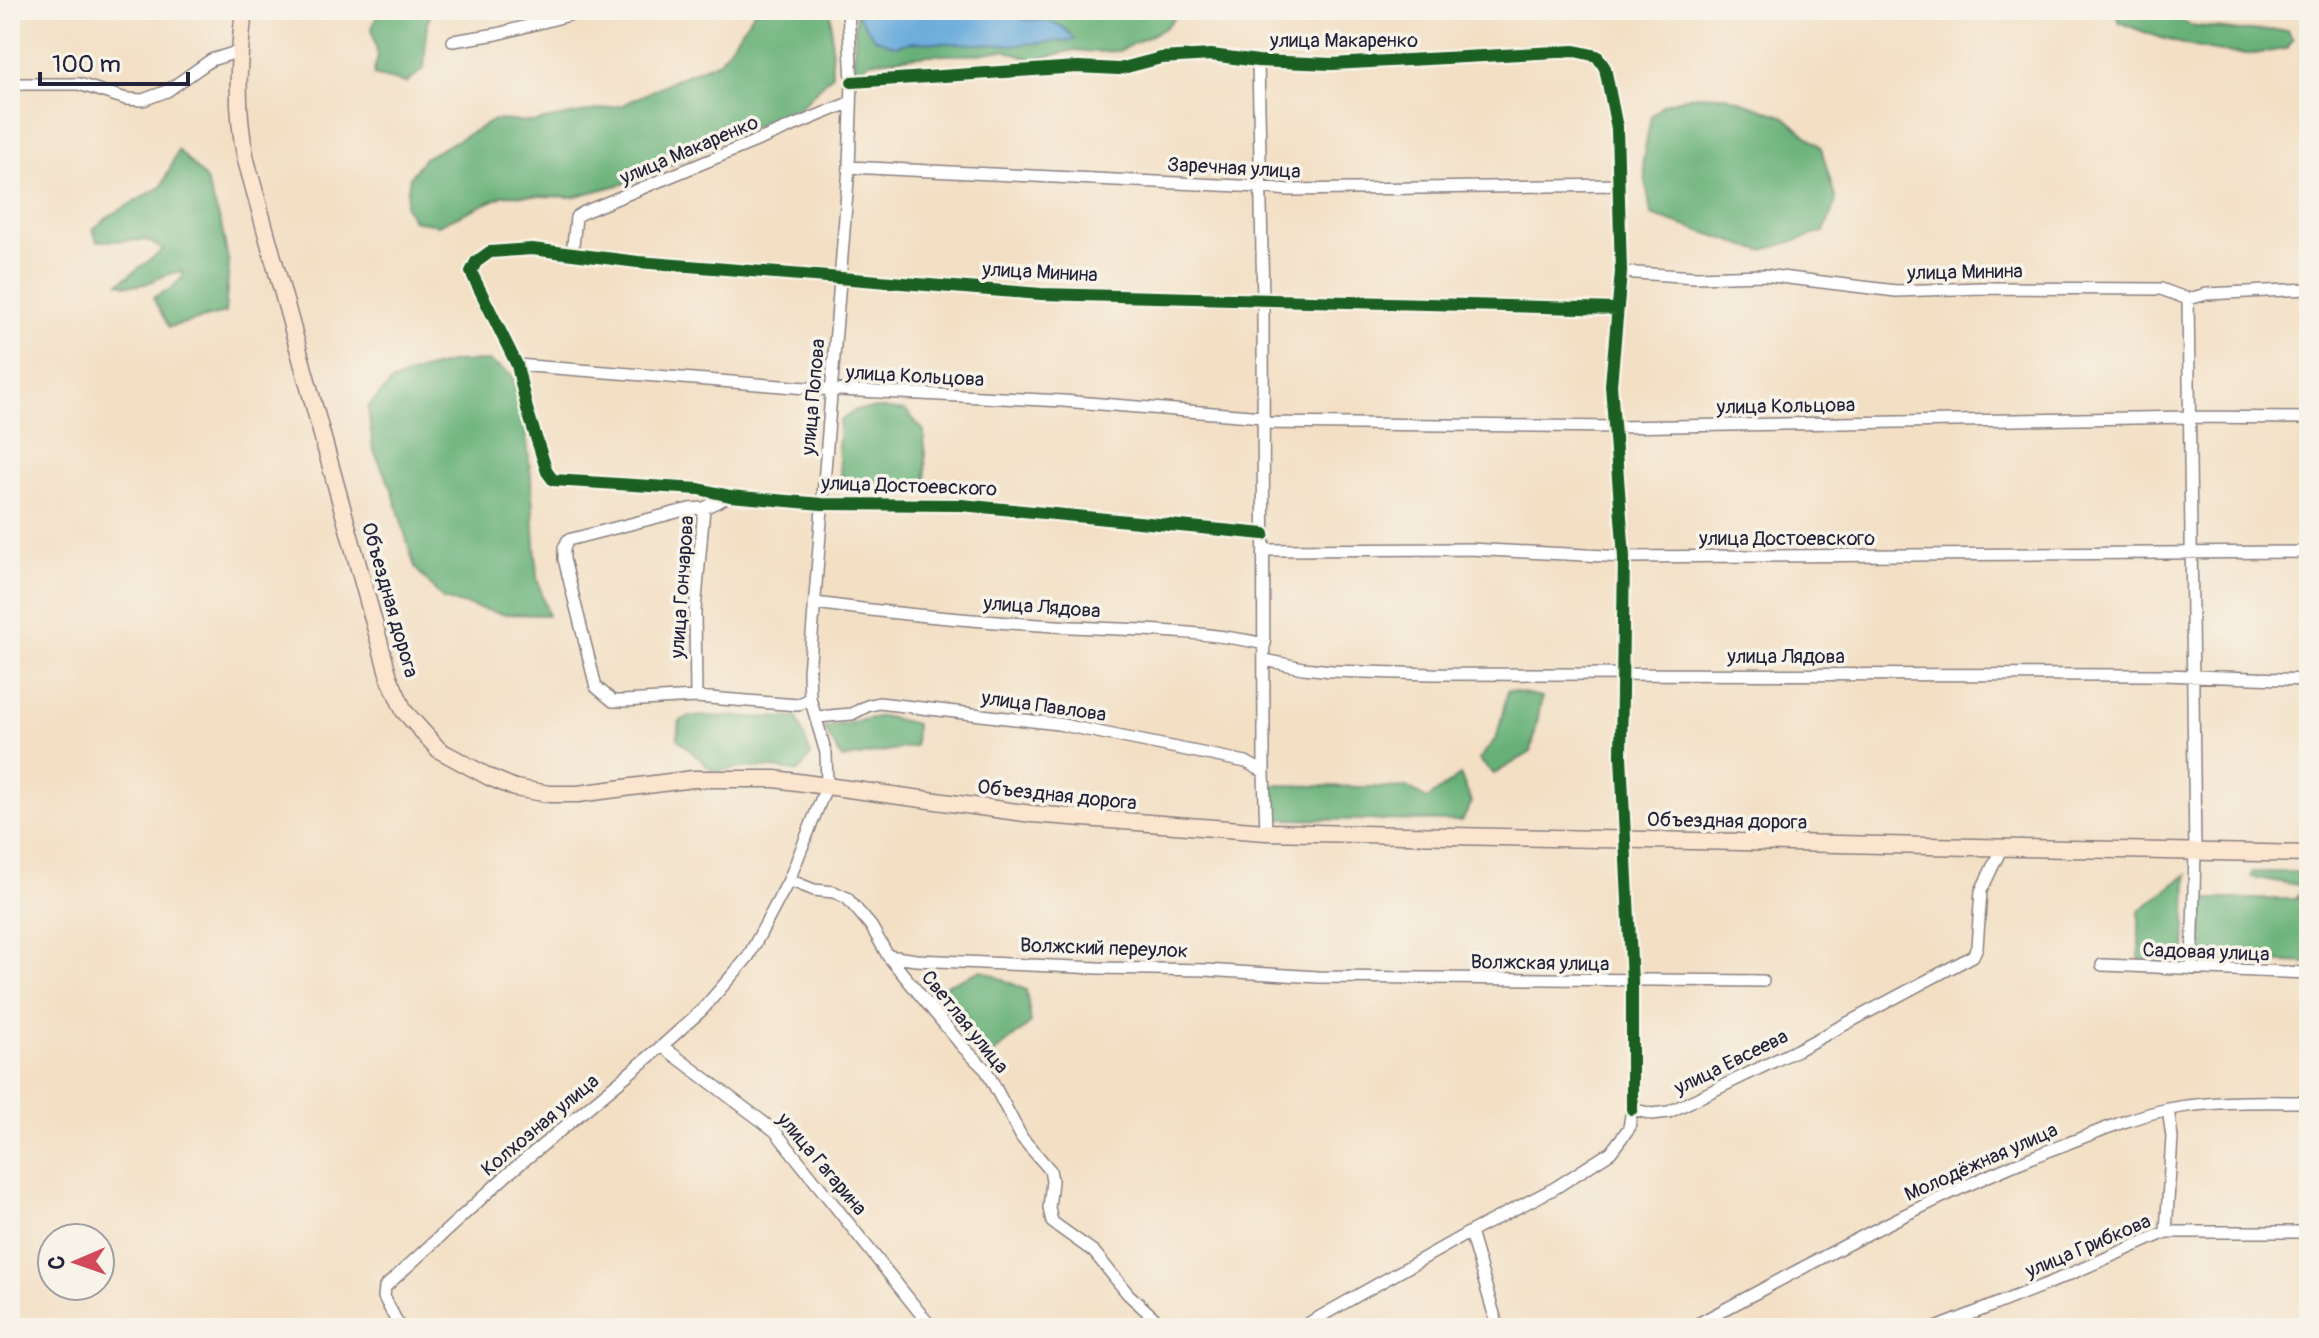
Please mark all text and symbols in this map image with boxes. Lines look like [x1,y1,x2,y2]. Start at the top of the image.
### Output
street label: улица Макаренко [1269,28,1418,53]
scale bar [40,36,188,86]
text: 100 m [52,50,121,79]
street label: улица Макаренко [615,110,762,191]
street label: Заречная улица [1167,152,1301,184]
street label: улица Минина [981,256,1098,288]
street label: улица Минина [1906,258,2023,286]
street label: улица Попова [795,338,831,457]
street label: улица Кольцова [844,360,985,392]
street label: улица Кольцова [1716,392,1855,420]
street label: улица Достоевского [820,470,998,502]
street label: улица Гончарова [664,515,699,660]
street label: Объездная дорога [356,520,424,680]
street label: улица Достоевского [1698,526,1875,551]
street label: улица Лядова [982,590,1101,624]
street label: улица Лядова [1726,644,1845,669]
street label: улица Павлова [979,685,1108,727]
street label: Объездная дорога [976,774,1138,816]
street label: Объездная дорога [1647,807,1807,835]
street label: Волжский переулок [1020,933,1188,963]
street label: Садовая улица [2142,937,2270,967]
street label: Волжская улица [1470,949,1610,977]
street label: Светлая улица [916,965,1014,1079]
street label: улица Евсеева [1669,1024,1792,1101]
street label: Колхозная улица [476,1069,604,1181]
street label: улица Гагарина [771,1107,872,1221]
street label: Молодёжная улица [1901,1117,2061,1207]
street label: улица Грибкова [2021,1208,2154,1284]
north arrow [36,1222,116,1302]
text: С [43,1255,71,1270]

